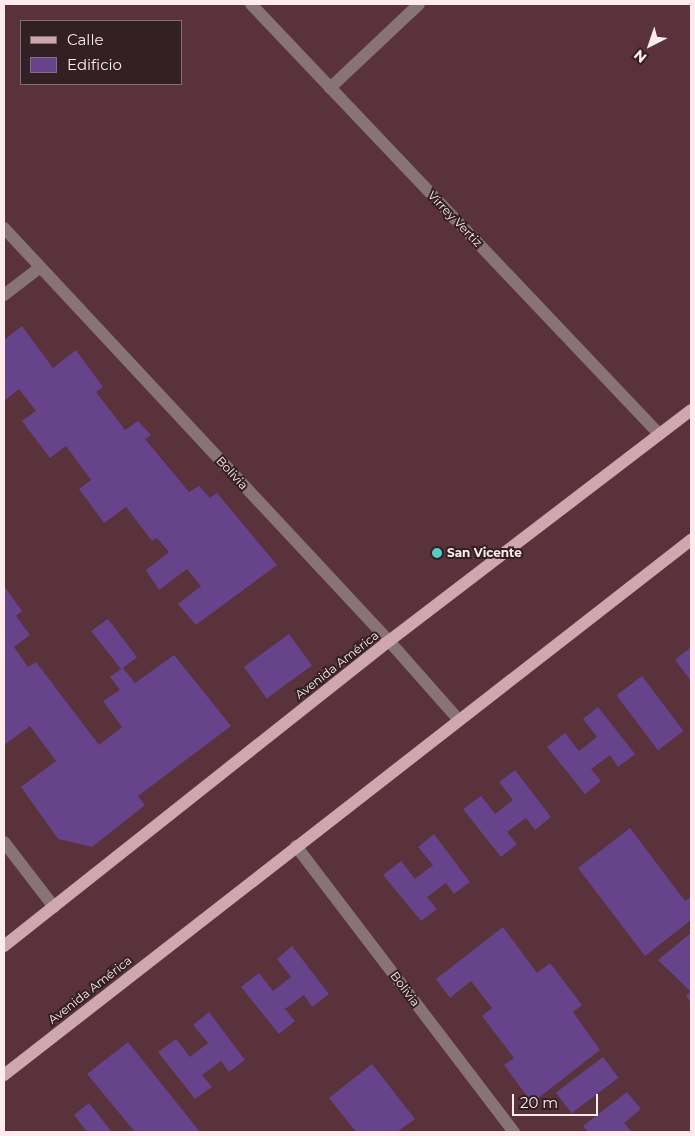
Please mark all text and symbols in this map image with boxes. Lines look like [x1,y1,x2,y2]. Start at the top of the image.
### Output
legend [20,20,182,85]
north arrow [625,20,675,70]
text: Calle [67,30,104,49]
text: N [630,46,650,67]
text: Edificio [67,55,122,74]
street label: Virrey Vertiz [425,188,485,250]
street label: Bolivia [213,454,251,492]
place label: San Vicente [447,546,522,560]
marker: San Vicente [431,547,443,559]
street label: Avenida América [292,628,382,702]
street label: Avenida América [45,953,135,1027]
street label: Bolivia [387,969,423,1009]
scale bar [515,1084,601,1116]
text: 20 m [520,1093,558,1112]

